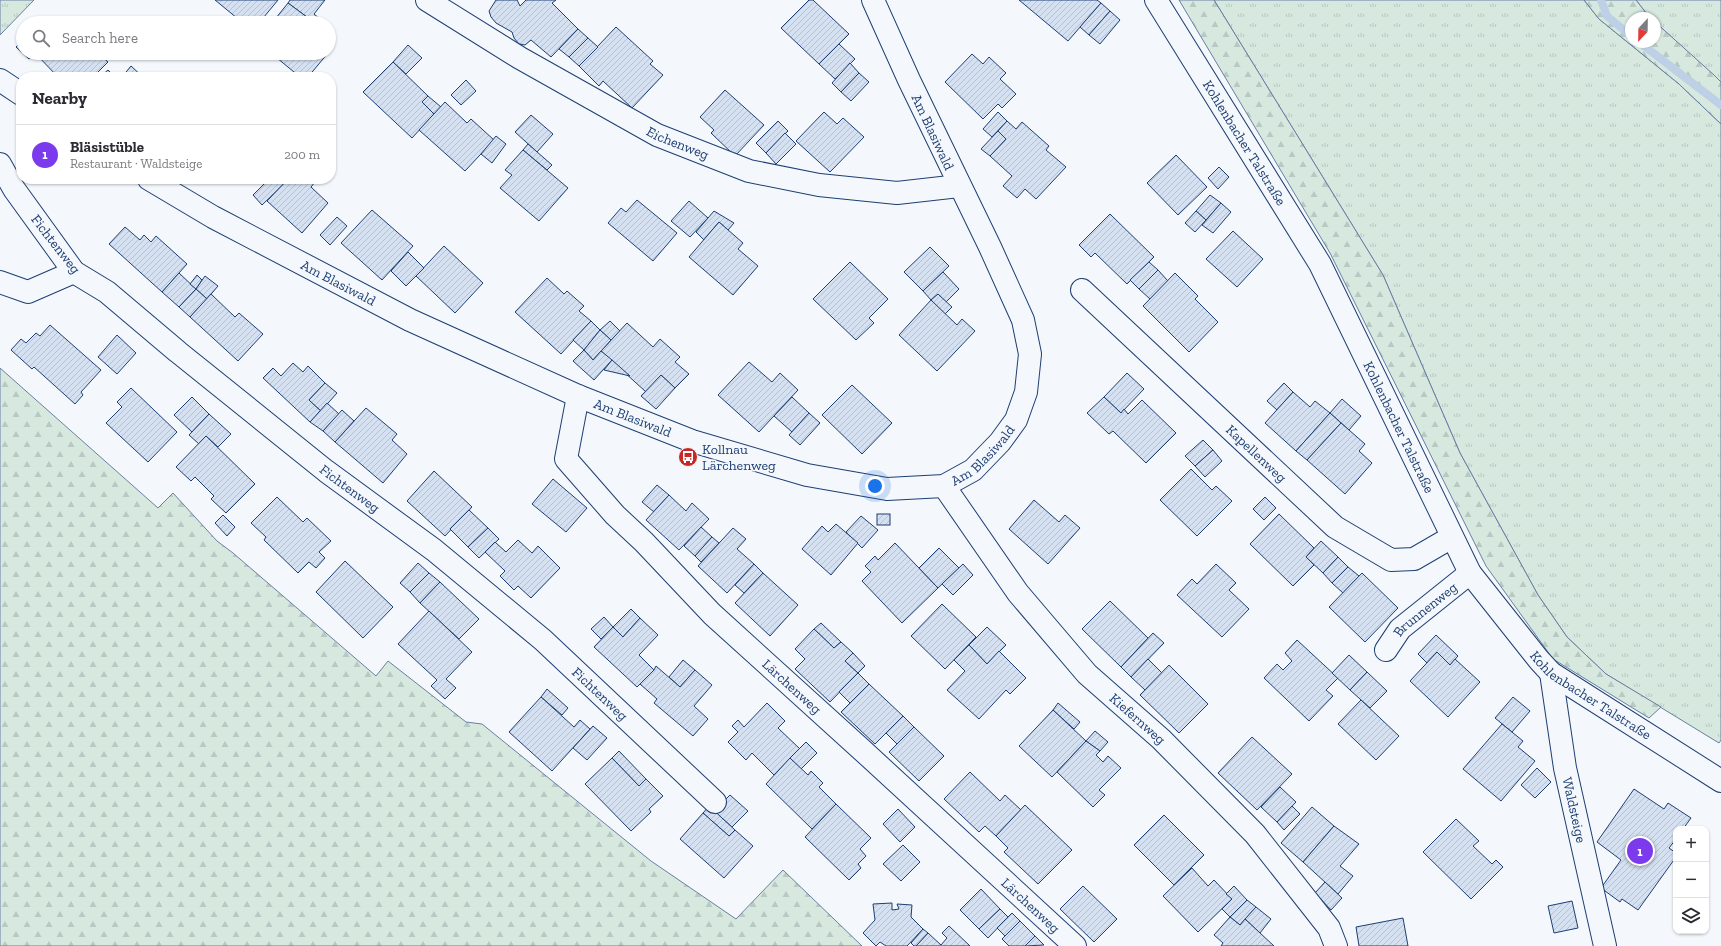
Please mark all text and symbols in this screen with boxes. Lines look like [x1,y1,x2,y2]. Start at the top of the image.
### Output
north arrow [1625,12,1661,48]
search box [16,16,336,60]
icon: search [30,27,52,49]
text: Search here [62,29,138,47]
street label: Kohlenbacher Talstraße [1199,77,1290,209]
text: Nearby [32,88,87,108]
street label: Am Blasiwald [908,91,958,173]
street label: Eichenweg [643,123,712,164]
text: Bläsistüble [70,138,144,156]
text: 1 [42,147,48,162]
text: 200 m [284,147,320,162]
text: Restaurant · Waldsteige [70,156,202,171]
street label: Fichtenweg [27,211,84,278]
street label: Am Blasiwald [298,256,379,310]
street label: Kohlenbacher Talstraße [1360,359,1438,496]
street label: Am Blasiwald [591,395,674,441]
street label: Kapellenweg [1222,421,1290,486]
street label: Am Blasiwald [948,422,1019,490]
place label: Kollnau Lärchenweg [702,441,776,474]
bus stop icon: Kollnau Lärchenweg [677,446,699,468]
street label: Fichtenweg [316,461,383,517]
your location [865,476,885,496]
street label: Brunnenweg [1389,579,1461,640]
street label: Kohlenbacher Talstraße [1526,648,1655,744]
street label: Lärchenweg [758,656,825,718]
street label: Fichtenweg [568,664,631,725]
street label: Kiefernweg [1106,690,1169,748]
street label: Waldsteige [1558,776,1590,845]
map controls [1673,826,1709,934]
button: + [1673,826,1709,862]
pin: 1 [1627,836,1653,866]
button: − [1673,862,1709,898]
street label: Lärchenweg [997,874,1064,937]
button: layers [1673,898,1709,934]

